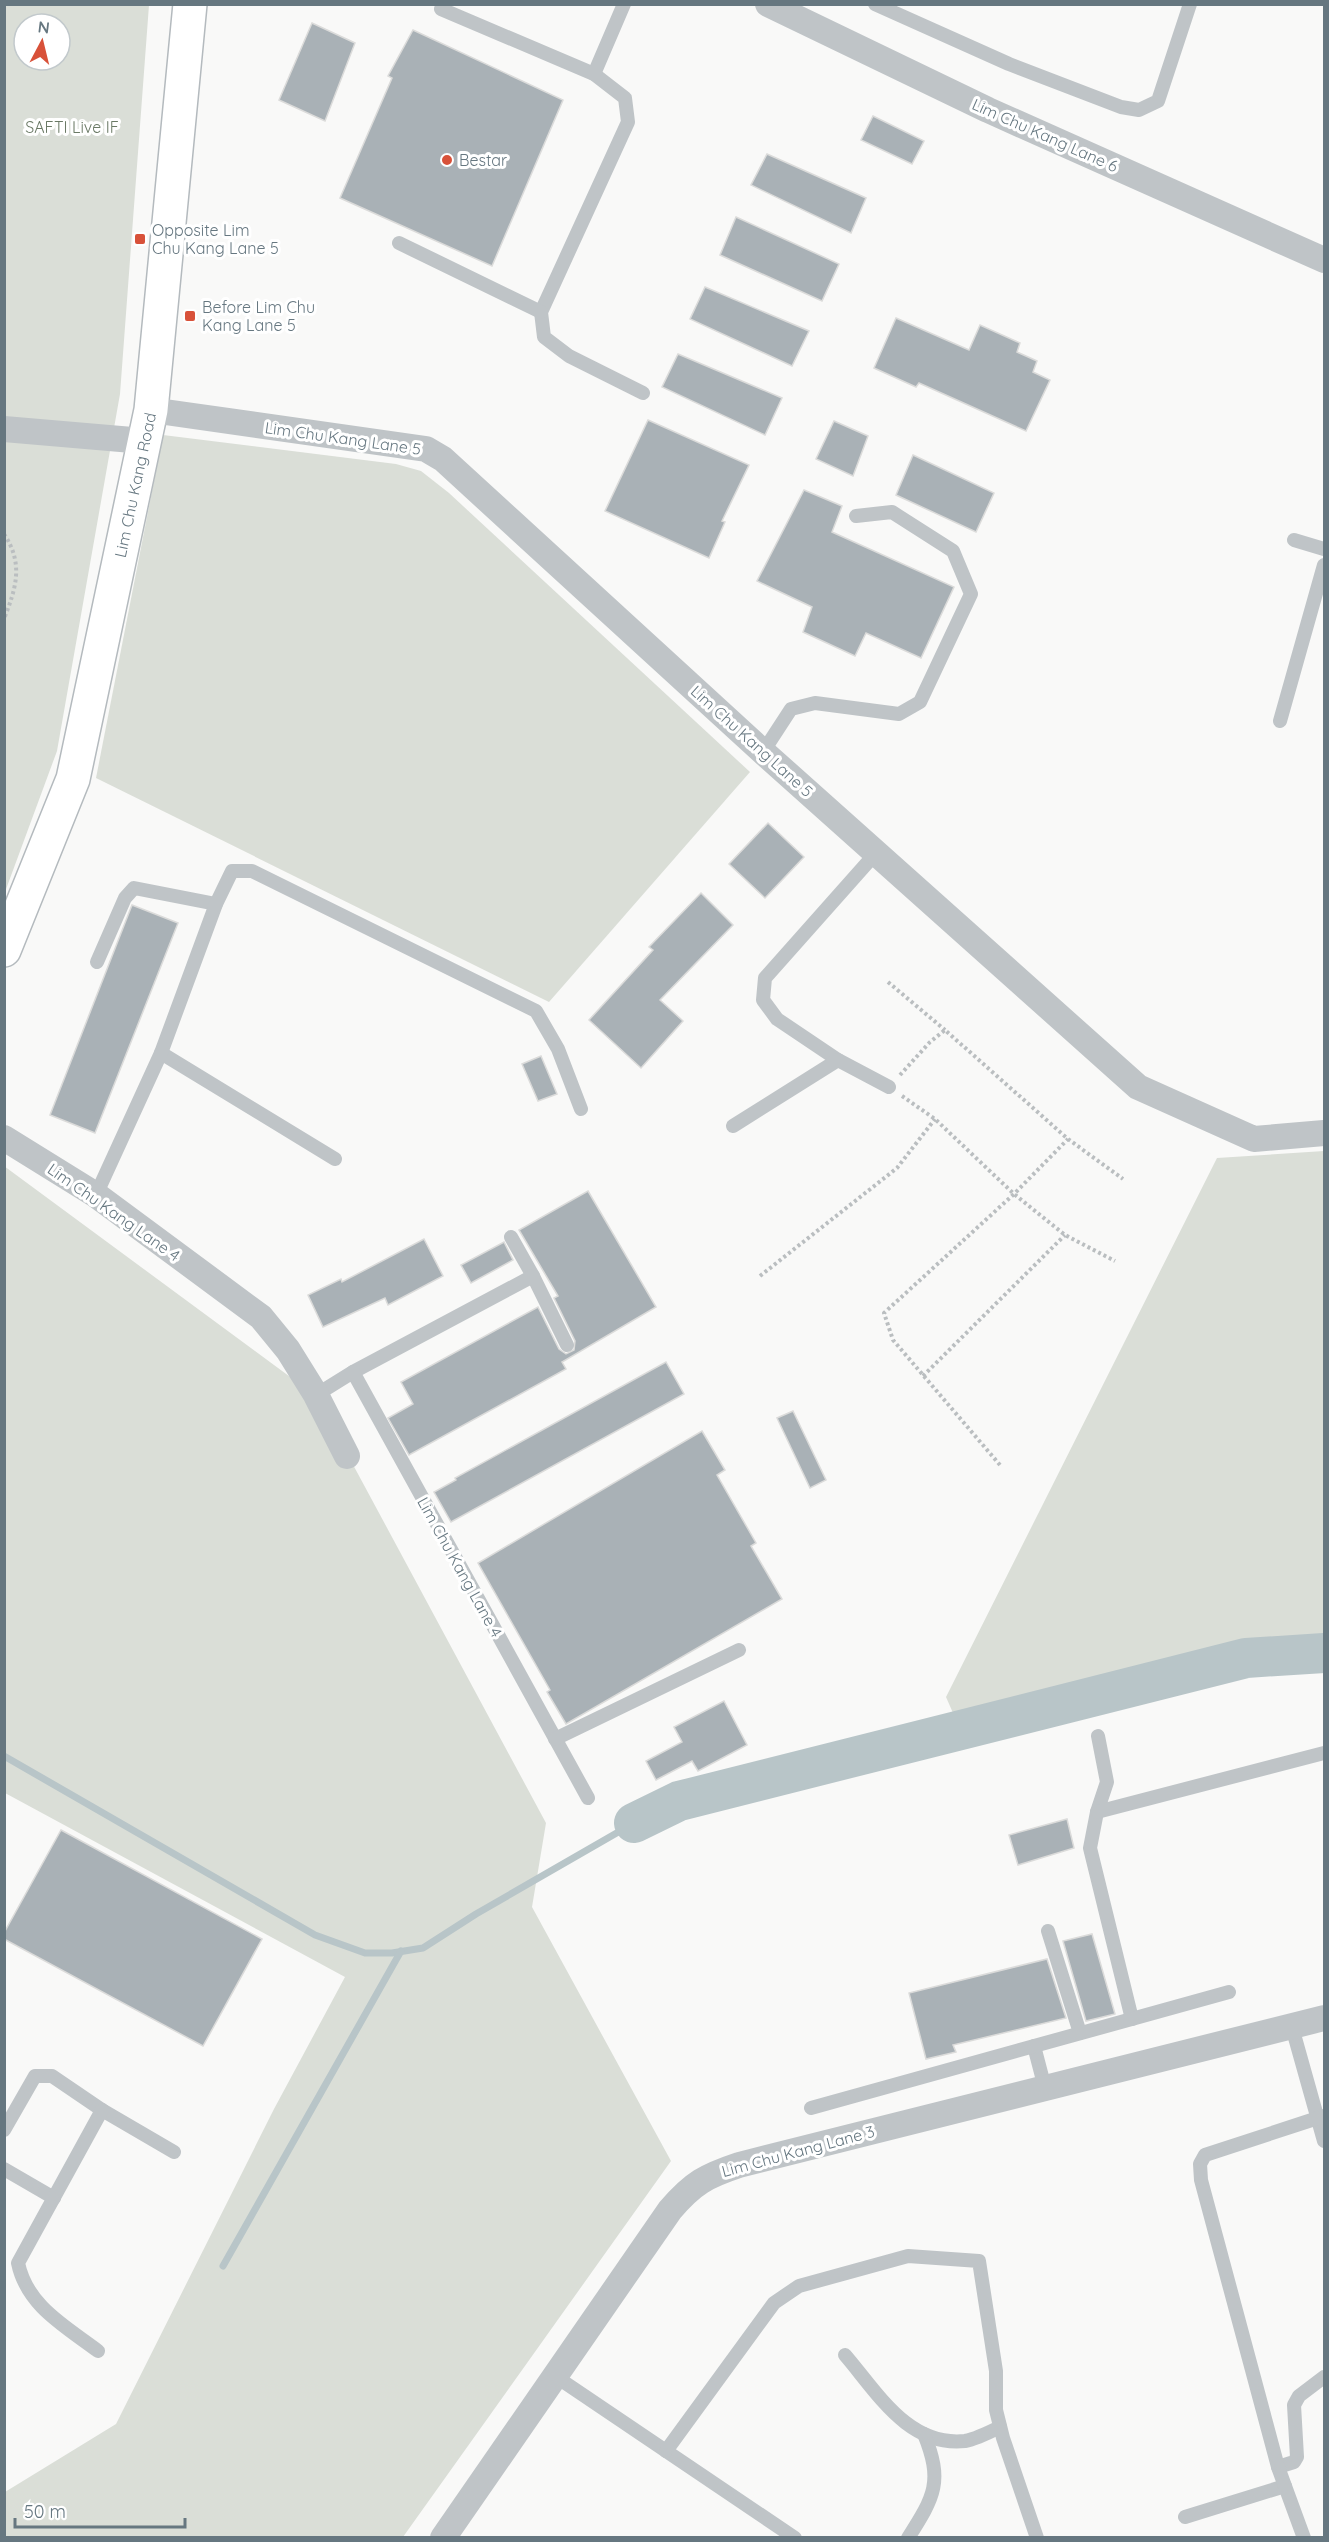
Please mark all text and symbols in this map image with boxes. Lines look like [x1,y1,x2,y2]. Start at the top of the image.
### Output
north arrow [12,12,72,72]
text: N [37,16,51,38]
street label: Lim Chu Kang Lane 6 [969,94,1121,176]
park label: SAFTI Live IF [25,117,119,137]
place label: Bestar [459,150,507,170]
marker: Bestar [440,153,454,167]
place label: Opposite Lim Chu Kang Lane 5 [152,220,279,258]
marker: Opposite Lim Chu Kang Lane 5 [133,232,147,246]
place label: Before Lim Chu Kang Lane 5 [202,297,315,335]
marker: Before Lim Chu Kang Lane 5 [183,309,197,323]
street label: Lim Chu Kang Road [110,411,160,559]
street label: Lim Chu Kang Lane 5 [264,417,422,459]
street label: Lim Chu Kang Lane 5 [687,681,817,801]
street label: Lim Chu Kang Lane 4 [44,1159,184,1265]
street label: Lim Chu Kang Lane 4 [413,1493,507,1641]
street label: Lim Chu Kang Lane 3 [719,2121,877,2181]
scale bar [15,2491,184,2529]
text: 50 m [24,2500,66,2523]

